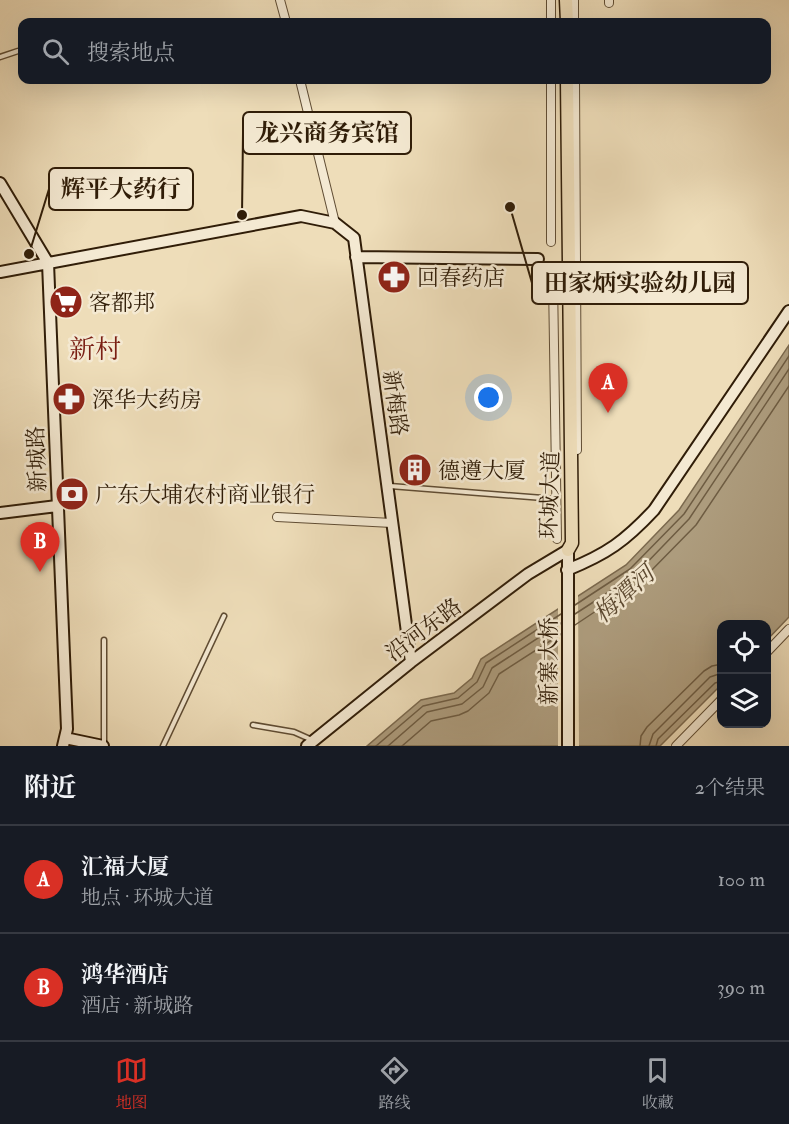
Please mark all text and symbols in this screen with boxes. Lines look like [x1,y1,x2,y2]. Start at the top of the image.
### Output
search box [18,18,771,84]
icon: search [39,35,72,68]
text: 搜索地点 [87,39,175,67]
callout: 龙兴商务宾馆 [243,112,411,154]
text: 龙兴商务宾馆 [255,118,399,149]
callout: 辉平大药行 [49,168,193,210]
text: 辉平大药行 [61,174,181,205]
pharmacy icon: 回春药店 [376,259,412,295]
callout: 田家炳实验幼儿园 [532,262,748,304]
place label: 回春药店 [417,264,505,292]
text: 田家炳实验幼儿园 [544,268,736,299]
supermarket icon: 客都邦 [48,284,84,320]
place label: 客都邦 [89,289,155,317]
district label: 新村 [69,334,121,366]
pin: A [588,364,628,413]
street label: 新梅路 [377,369,413,438]
pharmacy icon: 深华大药房 [51,381,87,417]
your location [474,383,503,412]
place label: 深华大药房 [92,386,202,414]
street label: 新城路 [22,425,52,492]
street label: 环城大道 [534,451,566,540]
building icon: 德遵大厦 [397,452,433,488]
place label: 德遵大厦 [438,457,526,485]
bank icon: 广东大埔农村商业银行 [54,476,90,512]
place label: 广东大埔农村商业银行 [95,481,315,509]
pin: B [20,522,60,572]
water label: 梅潭河 [587,556,664,630]
street label: 沿河东路 [380,592,467,667]
street label: 新寨大桥 [535,617,563,705]
map controls [717,620,771,728]
button: locate [717,620,771,674]
button: layers [717,674,771,728]
text: 附近 [24,772,76,804]
text: 2个结果 [695,775,765,800]
text: 汇福大厦 [81,853,169,881]
text: A [37,867,50,892]
text: 100 m [718,867,765,892]
text: 地点 · 环城大道 [81,885,213,910]
text: 鸿华酒店 [81,961,169,989]
text: B [37,975,50,1000]
text: 390 m [717,975,765,1000]
text: 酒店 · 新城路 [81,993,193,1018]
tab: 地图 [115,1054,148,1113]
tab: 路线 [378,1054,411,1113]
tab: 收藏 [641,1054,674,1113]

